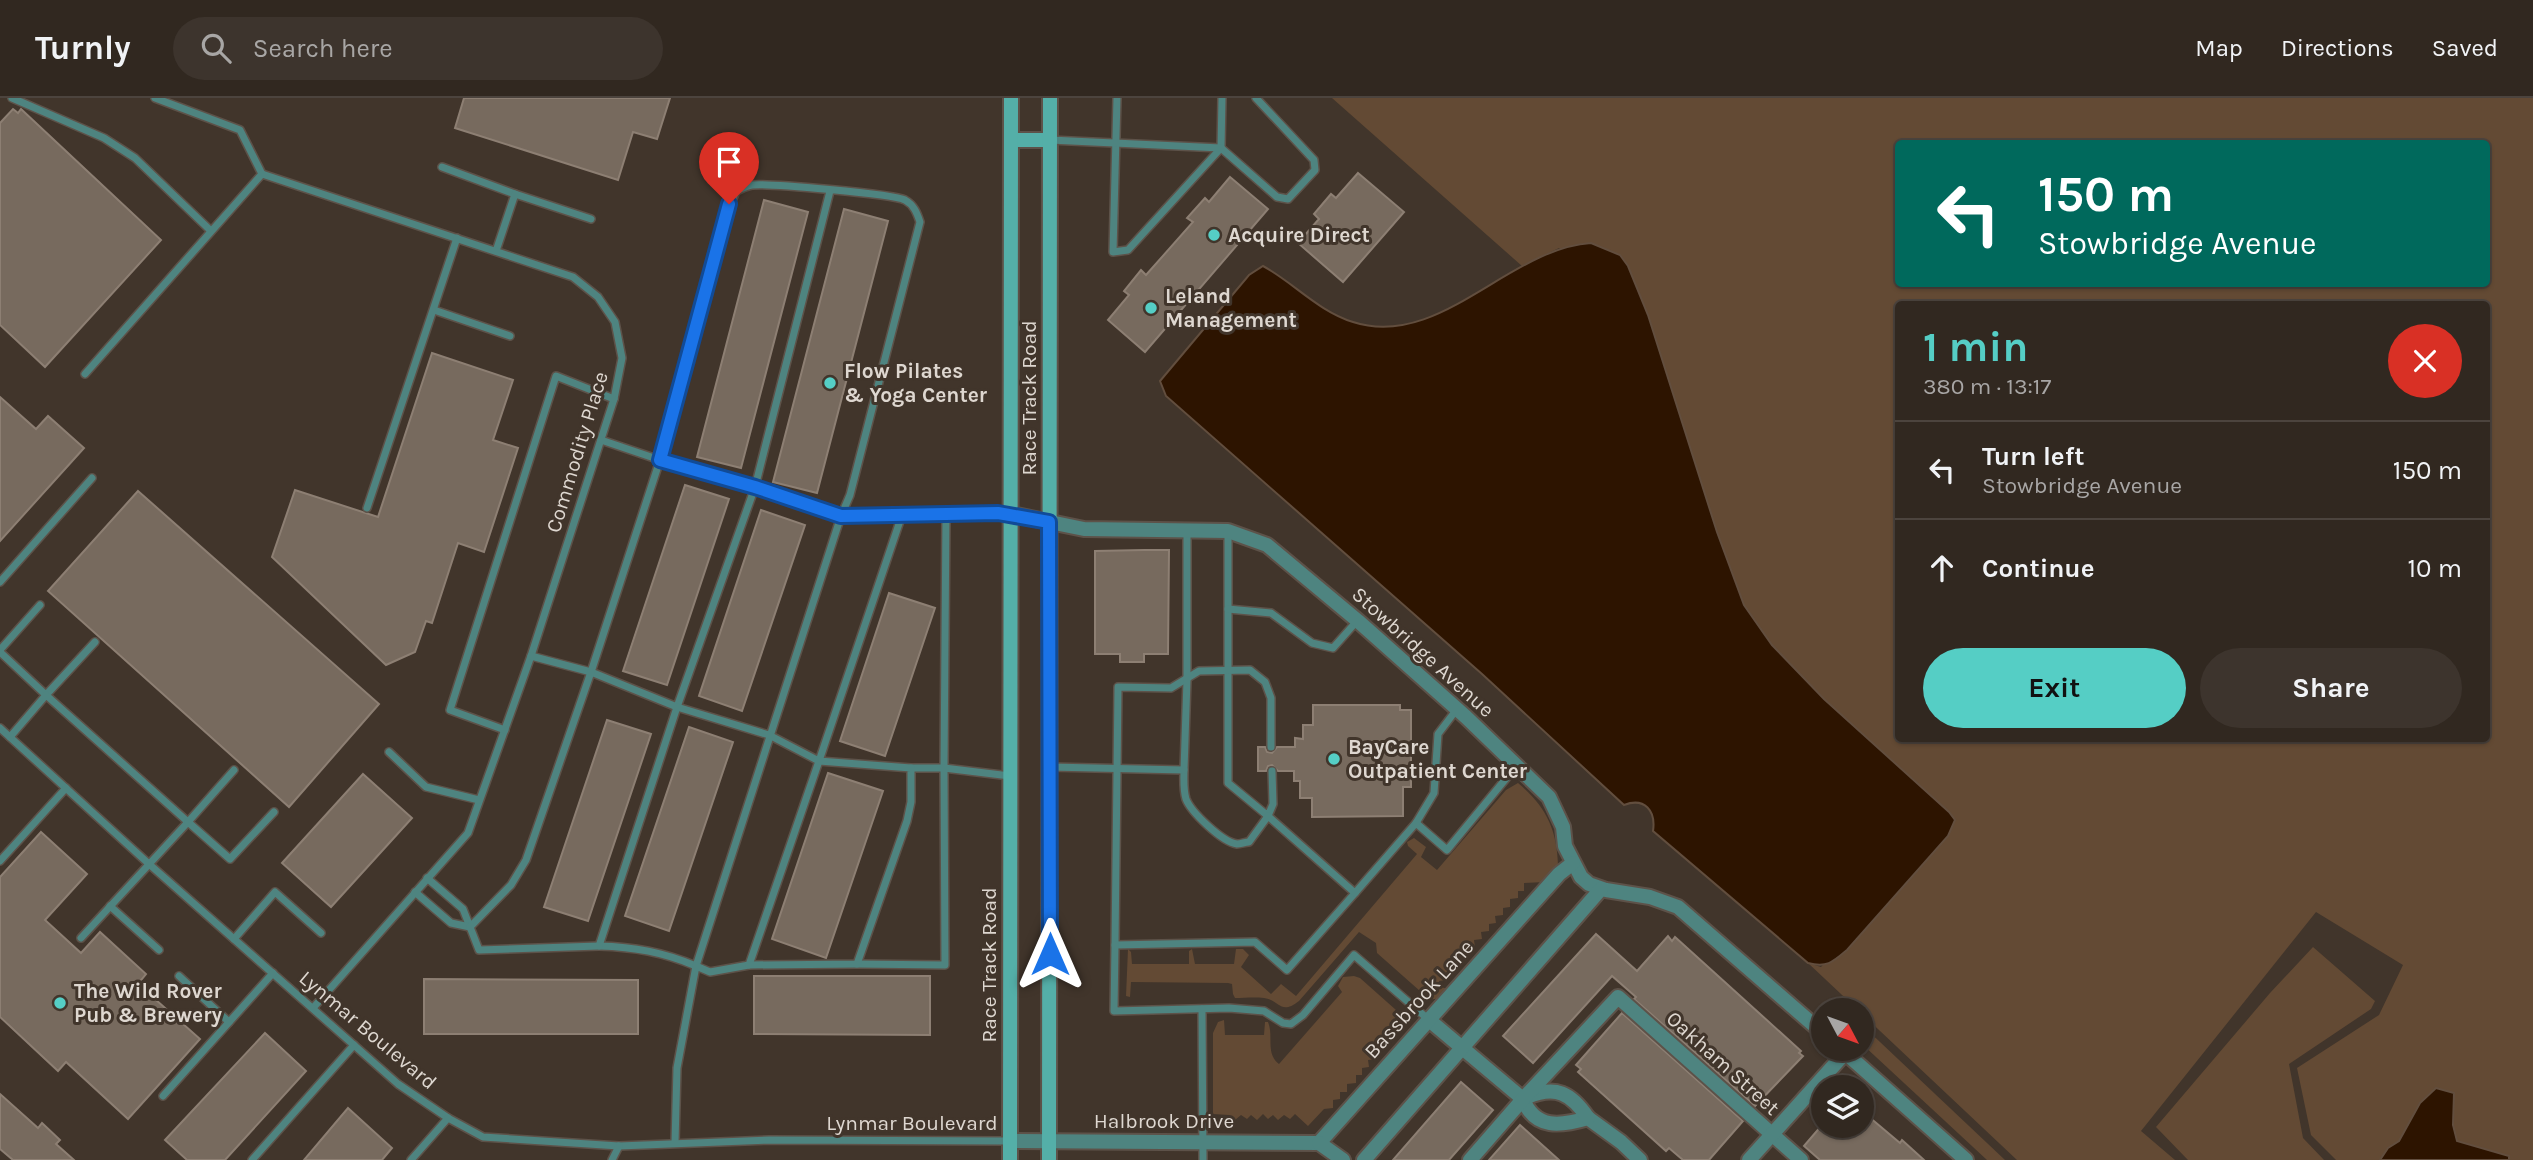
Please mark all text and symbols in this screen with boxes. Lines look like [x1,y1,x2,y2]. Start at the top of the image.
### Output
search box [173,17,663,80]
text: Turnly [35,29,131,67]
icon: search [197,29,235,67]
text: Search here [253,33,393,64]
text: Map [2195,34,2243,62]
text: Directions [2281,34,2394,62]
text: Saved [2432,34,2498,62]
pin [699,132,759,204]
icon: arrive [710,143,748,181]
text: 150 m [2038,166,2174,223]
icon: left [1923,168,2014,259]
place label: Acquire Direct [1228,223,1370,248]
text: Stowbridge Avenue [2038,225,2316,262]
marker: Acquire Direct [1206,227,1222,243]
place label: Leland Management [1165,284,1297,332]
marker: Leland Management [1143,300,1159,316]
street label: Race Track Road [1017,320,1041,476]
text: 1 min [1923,322,2028,372]
button: close [2388,324,2462,398]
place label: Flow Pilates & Yoga Center [844,359,988,407]
street label: Commodity Place [541,369,613,535]
text: 380 m · 13:17 [1923,373,2051,400]
marker: Flow Pilates & Yoga Center [822,375,838,391]
text: Turn left [1982,441,2084,472]
icon: left [1923,451,1961,489]
text: 150 m [2393,455,2462,486]
text: Stowbridge Avenue [1982,472,2182,499]
icon: ahead [1923,549,1961,587]
text: Continue [1982,553,2094,584]
text: 10 m [2407,553,2462,584]
street label: Stowbridge Avenue [1347,582,1499,722]
button: Exit [1923,648,2186,728]
button: Share [2200,648,2462,728]
place label: BayCare Outpatient Center [1348,735,1528,783]
marker: BayCare Outpatient Center [1326,751,1342,767]
street label: Race Track Road [977,887,1001,1043]
position arrow [1013,917,1087,991]
street label: Bassbrook Lane [1359,935,1479,1063]
street label: Lynmar Boulevard [295,966,441,1094]
place label: The Wild Rover Pub & Brewery [74,979,222,1027]
marker: The Wild Rover Pub & Brewery [52,995,68,1011]
north arrow [1811,998,1874,1060]
map controls [1811,998,1874,1138]
street label: Oakham Street [1662,1006,1784,1120]
button: layers [1811,1075,1874,1138]
street label: Halbrook Drive [1094,1109,1234,1133]
street label: Lynmar Boulevard [826,1111,998,1135]

